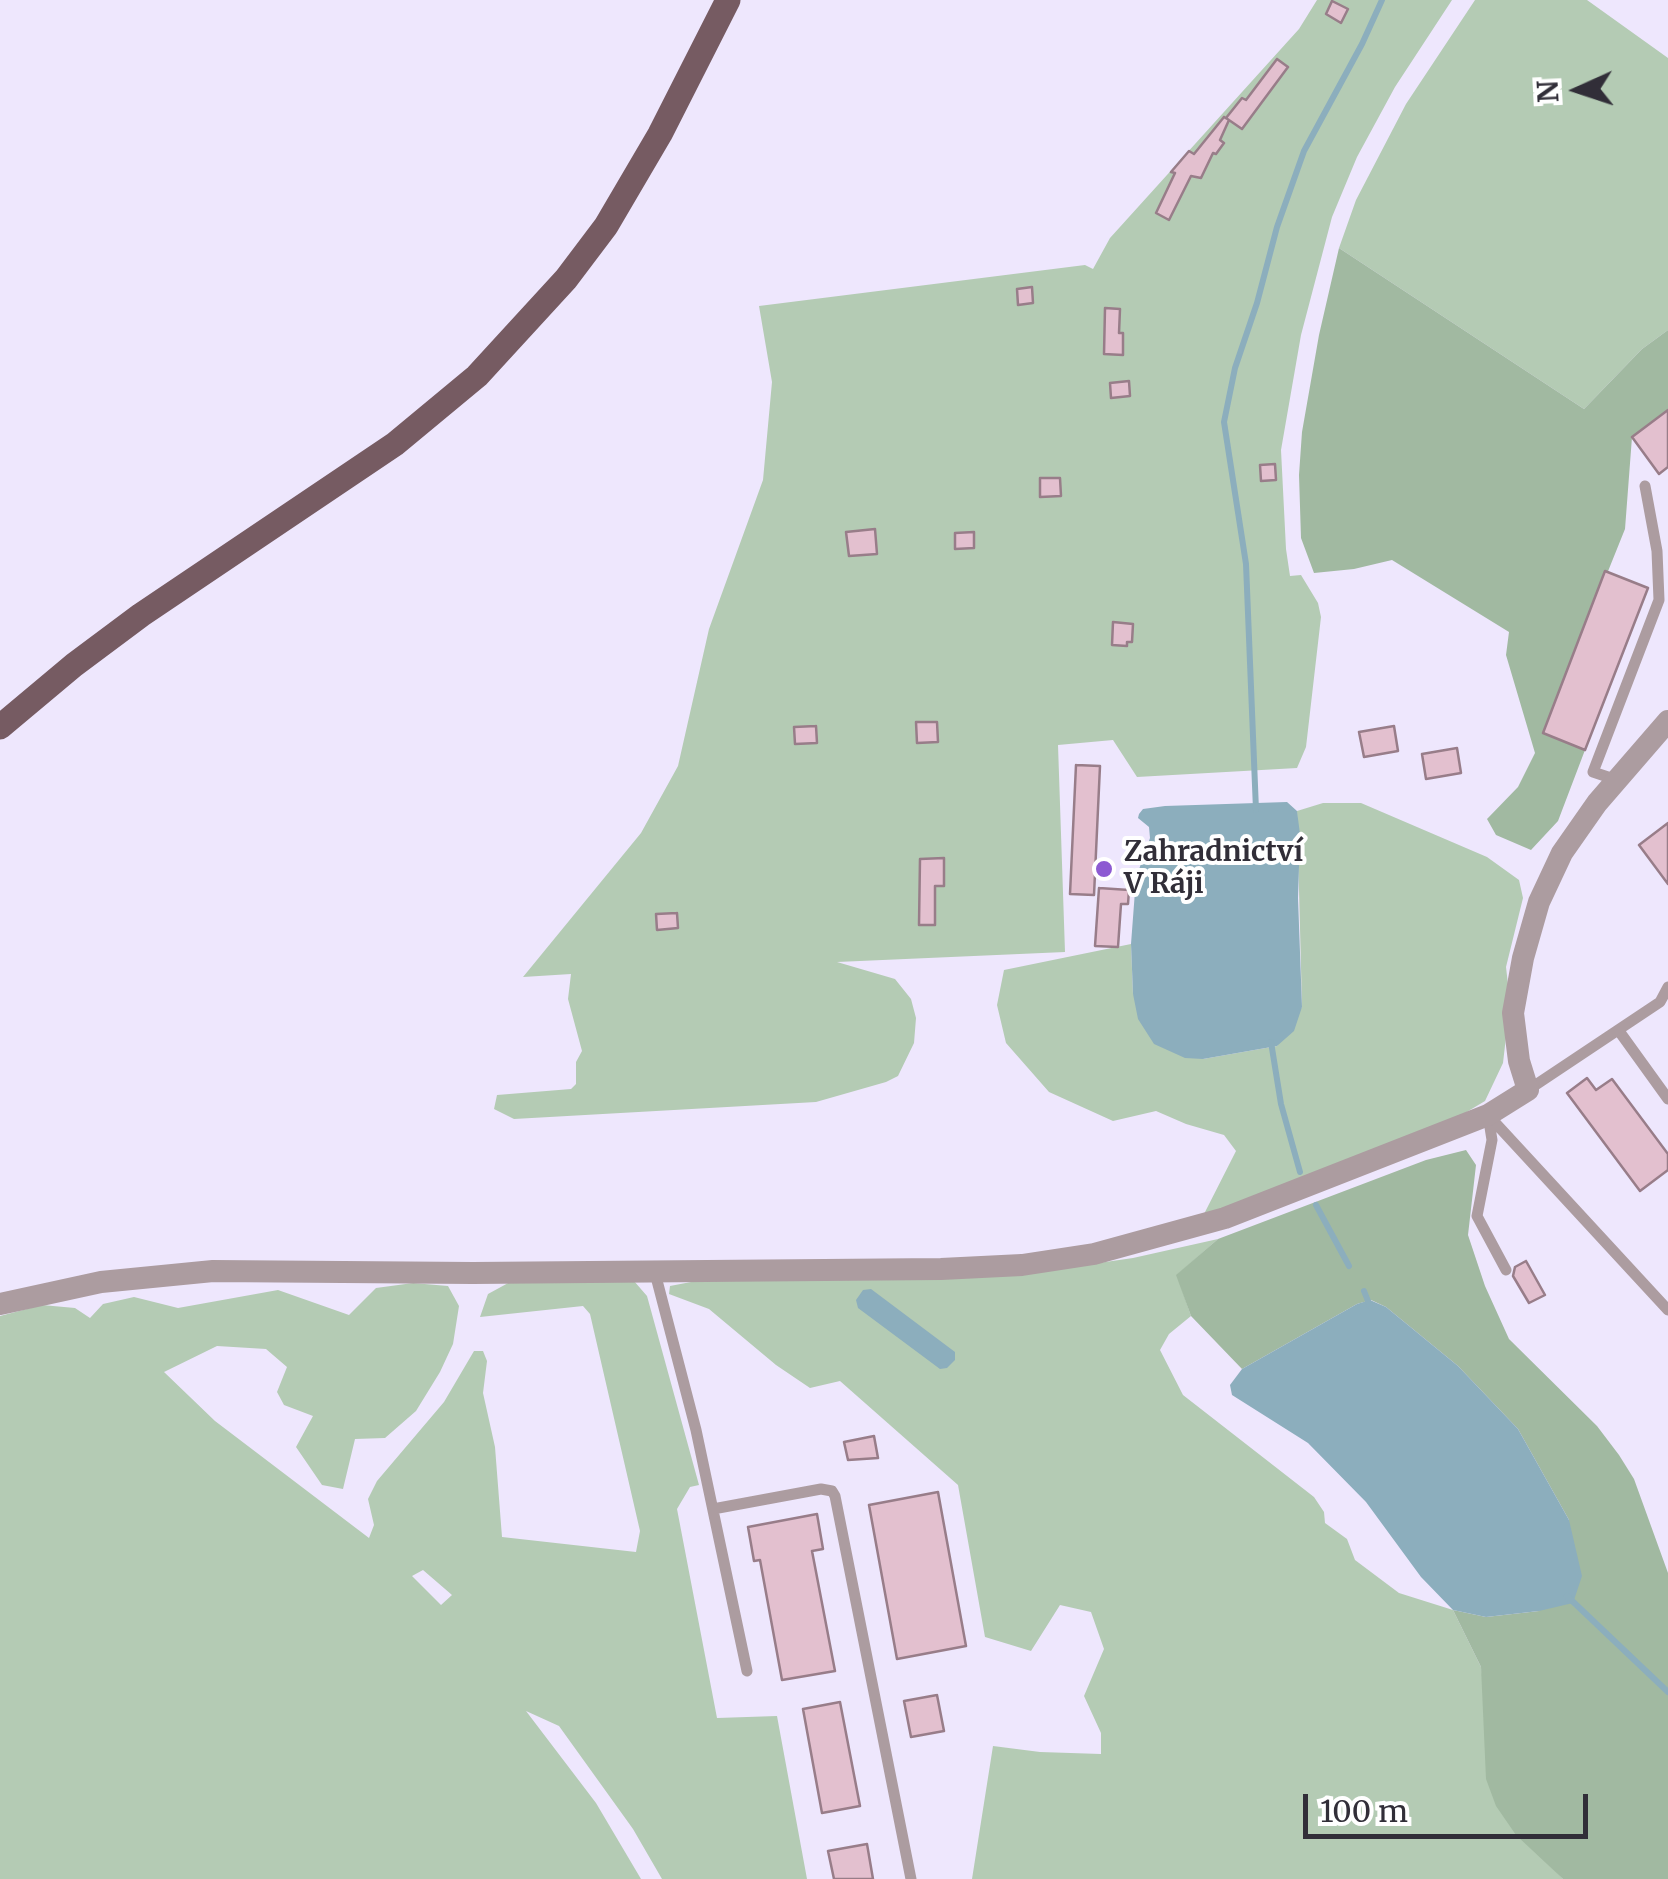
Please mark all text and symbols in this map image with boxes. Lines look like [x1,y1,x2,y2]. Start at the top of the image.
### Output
north arrow [1528,40,1628,140]
text: N [1529,80,1567,104]
place label: Zahradnictví V Ráji [1124,836,1303,902]
marker: Zahradnictví V Ráji [1093,858,1115,880]
scale bar [1308,1774,1593,1836]
text: 100 m [1320,1792,1408,1830]

